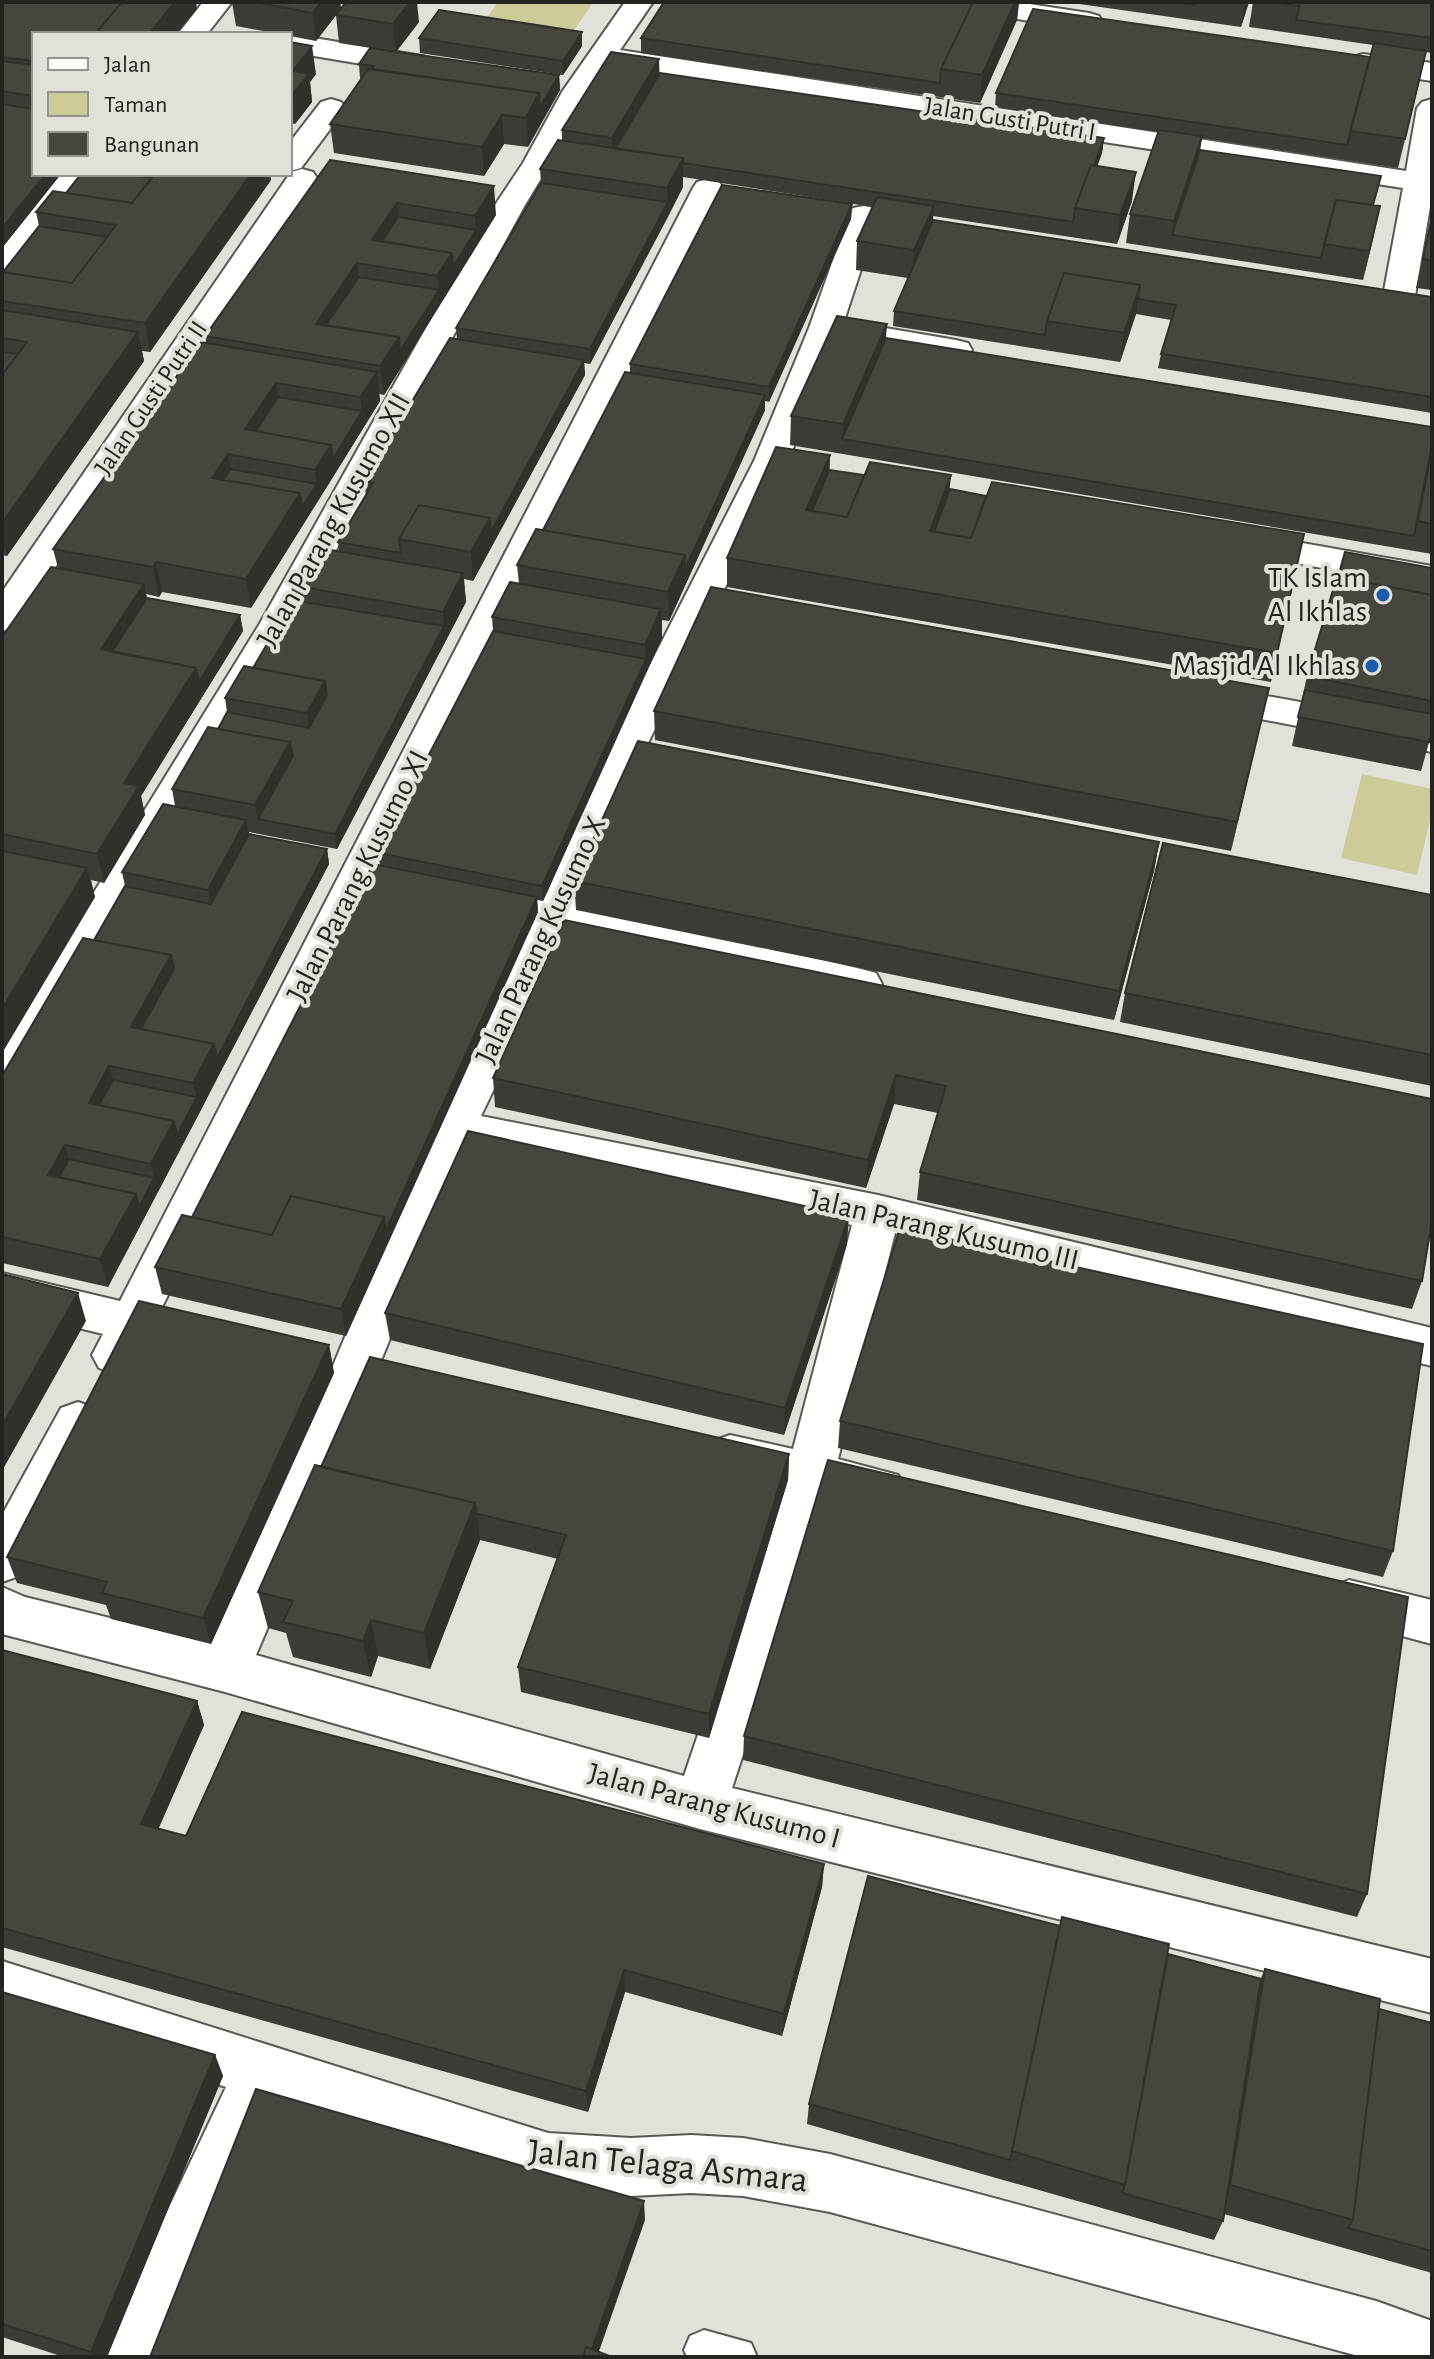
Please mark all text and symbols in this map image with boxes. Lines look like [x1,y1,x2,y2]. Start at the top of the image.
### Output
legend [32,32,292,176]
text: Jalan [104,53,151,77]
text: Taman [104,93,167,117]
street label: Jalan Gusti Putri I [923,93,1097,145]
text: Bangunan [104,133,199,157]
street label: Jalan Gusti Putri II [90,316,212,480]
street label: Jalan Parang Kusumo XII [252,388,416,652]
place label: TK Islam Al Ikhlas [1267,563,1367,627]
marker: TK Islam Al Ikhlas [1374,586,1392,604]
place label: Masjid Al Ikhlas [1173,651,1356,681]
marker: Masjid Al Ikhlas [1363,657,1381,675]
street label: Jalan Parang Kusumo XI [282,746,434,1006]
street label: Jalan Parang Kusumo X [471,812,611,1068]
street label: Jalan Parang Kusumo III [806,1184,1082,1276]
street label: Jalan Parang Kusumo I [585,1758,843,1854]
street label: Jalan Telaga Asmara [526,2133,810,2199]

